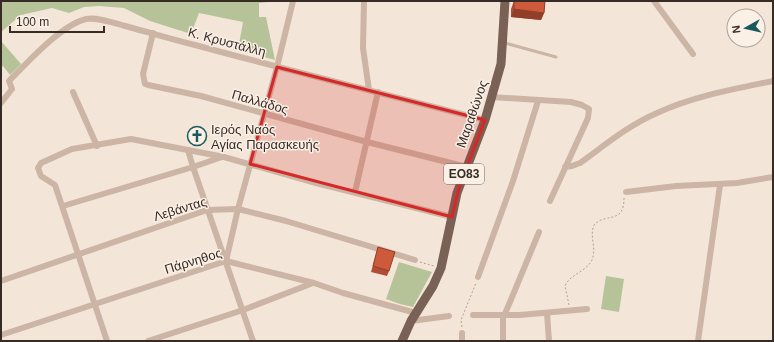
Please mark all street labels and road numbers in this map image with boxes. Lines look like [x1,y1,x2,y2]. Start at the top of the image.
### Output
street label: Κ. Κρυστάλλη [187,24,267,60]
street label: Μαραθώνος [453,78,491,150]
street label: Παλλάδος [230,87,290,117]
road number: ΕΟ83 [444,164,484,184]
street label: Λεβάντας [152,194,208,224]
street label: Πάρνηθος [163,245,223,277]

